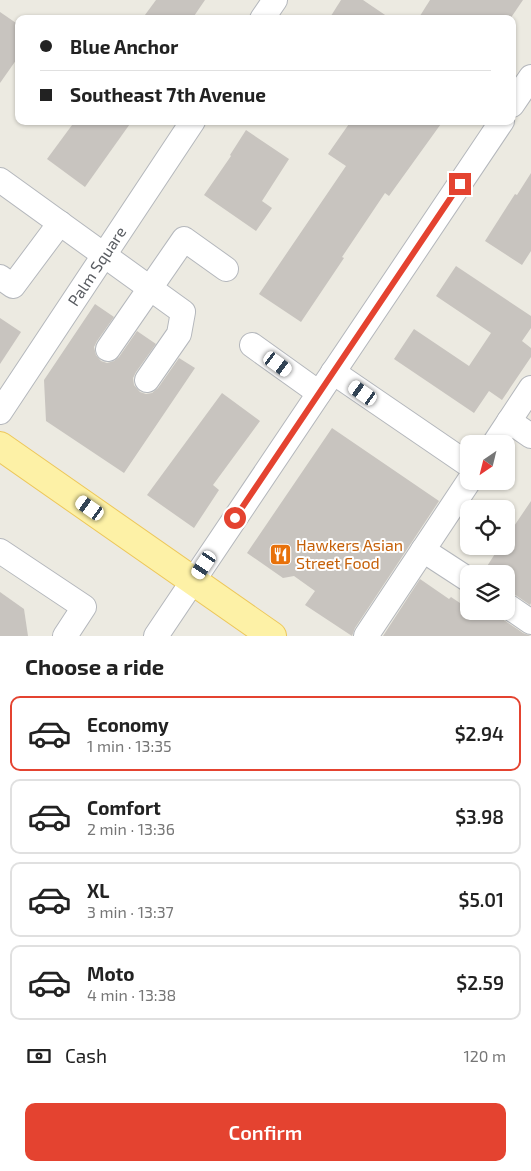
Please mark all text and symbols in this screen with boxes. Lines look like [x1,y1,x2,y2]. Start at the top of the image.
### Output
text: Blue Anchor [70,35,178,58]
text: Southeast 7th Avenue [70,83,266,106]
route end [449,173,471,195]
street label: Palm Square [63,223,129,309]
car [261,349,294,379]
car [346,378,379,408]
north arrow [460,435,515,490]
map controls [460,435,515,620]
car [73,493,106,523]
button: locate [460,500,515,555]
route start [224,507,246,529]
place label: Hawkers Asian Street Food [296,535,403,572]
restaurant icon: Hawkers Asian Street Food [268,542,292,566]
car [189,548,218,582]
button: layers [460,565,515,620]
text: Choose a ride [25,653,164,679]
icon: car [27,711,72,756]
text: Economy [87,713,169,736]
text: $2.94 [455,722,504,745]
text: 1 min · 13:35 [87,736,172,755]
icon: car [27,794,72,839]
text: Comfort [87,796,161,819]
text: $3.98 [455,805,504,828]
text: 2 min · 13:36 [87,819,175,838]
icon: car [27,877,72,922]
text: XL [87,879,109,902]
text: $5.01 [459,888,504,911]
text: 3 min · 13:37 [87,902,174,921]
icon: car [27,960,72,1005]
text: Moto [87,962,135,985]
text: $2.59 [456,971,504,994]
text: 4 min · 13:38 [87,985,176,1004]
icon: cash [25,1042,53,1070]
text: Cash [65,1044,107,1067]
text: 120 m [463,1046,506,1065]
button: Confirm [25,1103,506,1161]

